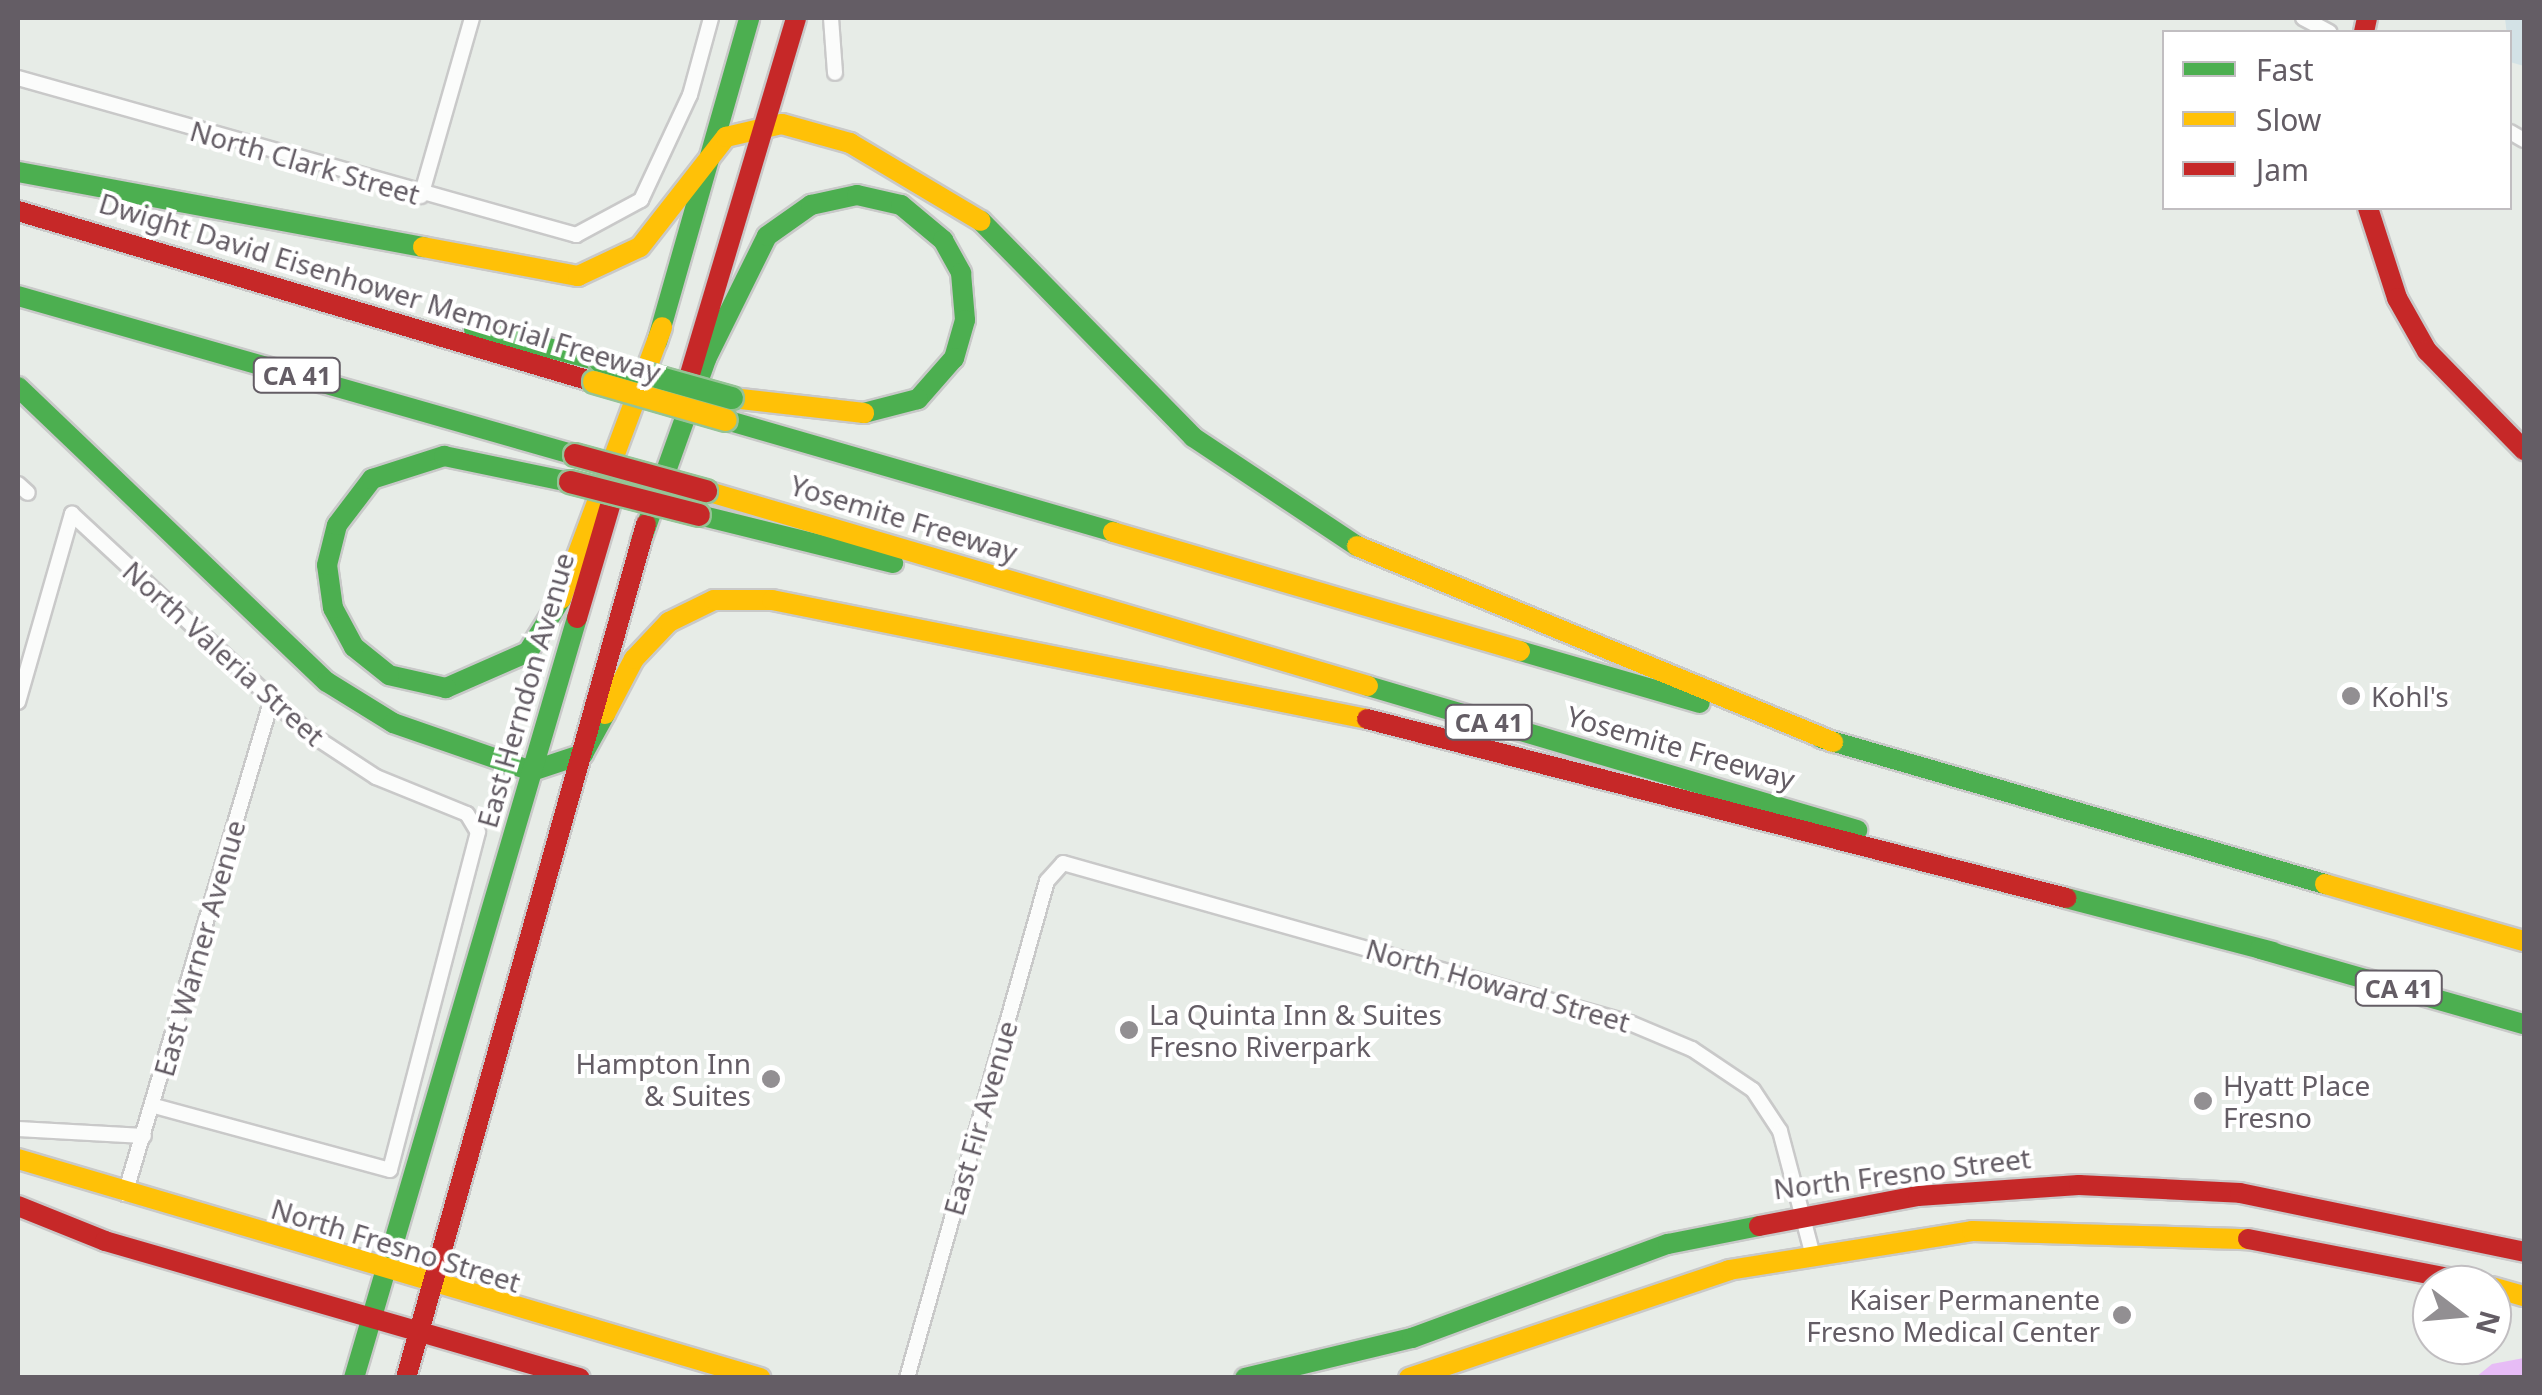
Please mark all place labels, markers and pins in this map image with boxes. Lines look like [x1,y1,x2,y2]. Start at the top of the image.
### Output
place label: Kohl's [2371,679,2449,713]
marker: Kohl's [2340,685,2362,707]
place label: La Quinta Inn & Suites Fresno Riverpark [1149,997,1442,1063]
marker: La Quinta Inn & Suites Fresno Riverpark [1118,1019,1140,1041]
place label: Hampton Inn & Suites [575,1046,751,1112]
marker: Hampton Inn & Suites [760,1068,782,1090]
place label: Hyatt Place Fresno [2223,1068,2370,1134]
marker: Hyatt Place Fresno [2192,1090,2214,1112]
place label: Kaiser Permanente Fresno Medical Center [1806,1282,2100,1348]
marker: Kaiser Permanente Fresno Medical Center [2109,1302,2135,1328]

